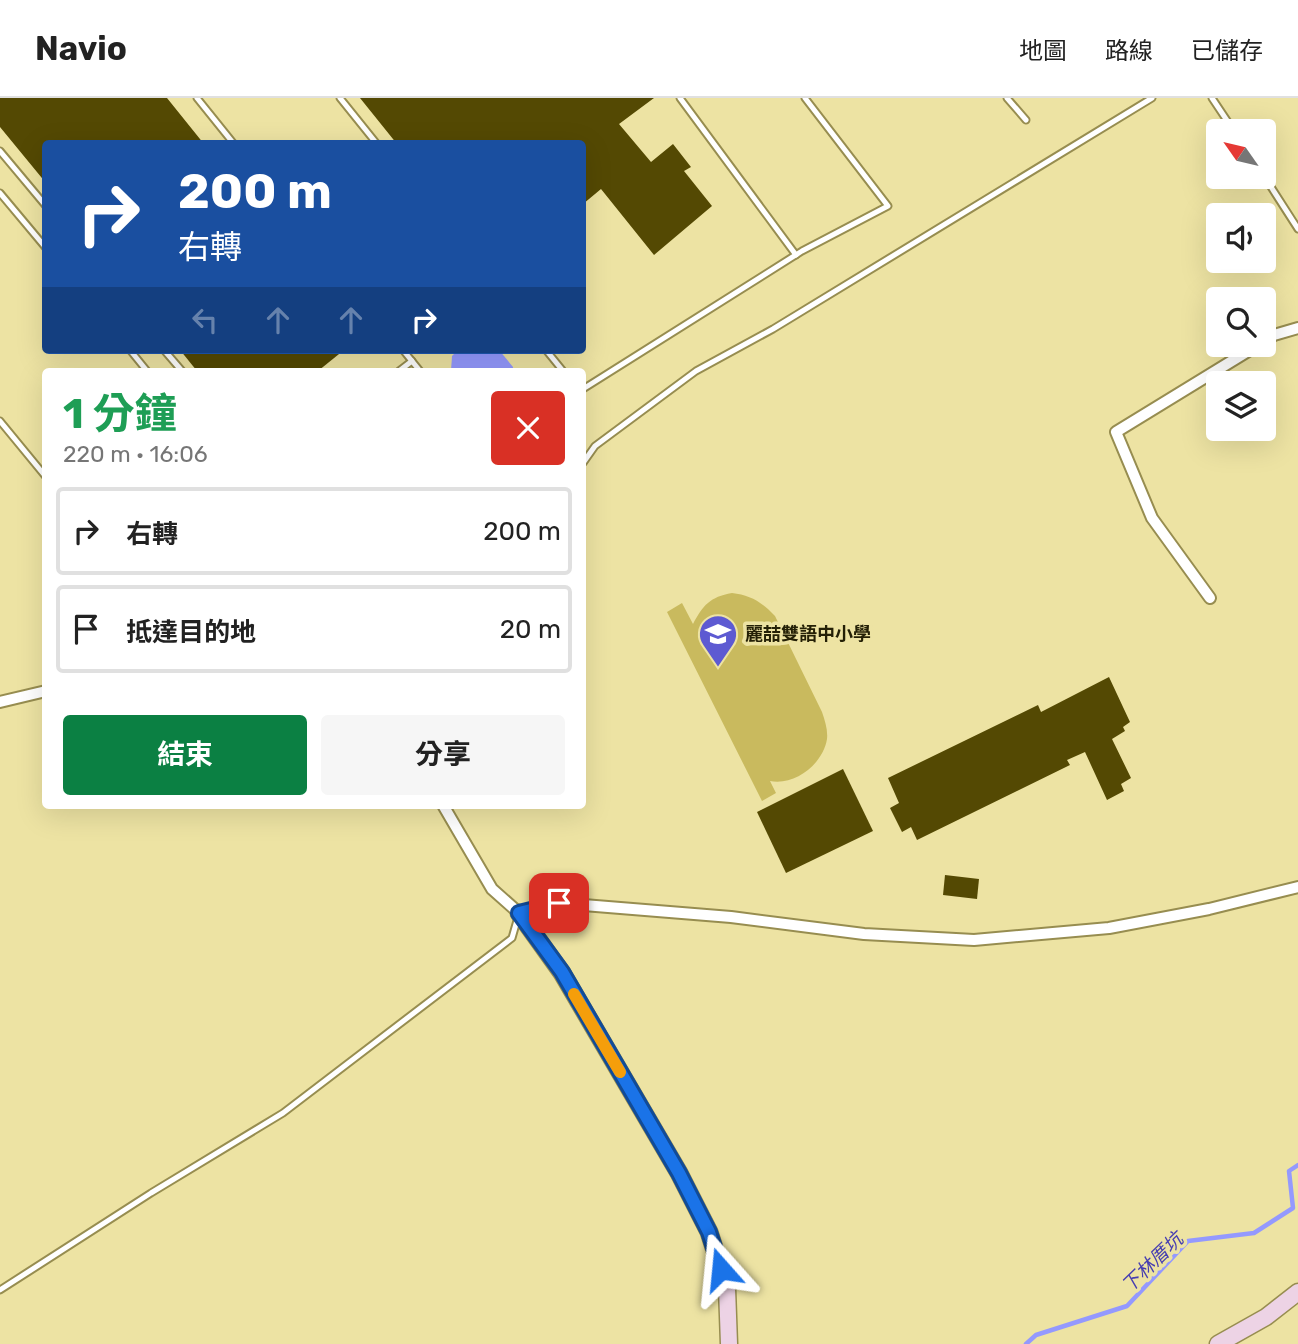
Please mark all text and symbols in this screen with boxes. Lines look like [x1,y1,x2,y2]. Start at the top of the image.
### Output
text: Navio [35,29,127,68]
text: 地圖 [1019,37,1067,65]
text: 路線 [1105,37,1153,65]
text: 已儲存 [1191,37,1263,65]
north arrow [1206,119,1276,189]
map controls [1206,119,1276,441]
text: 200 m [178,162,332,220]
icon: right [63,168,154,259]
button: sound [1206,203,1276,273]
text: 右轉 [178,228,242,266]
button: search [1206,287,1276,357]
icon: left [186,301,224,339]
icon: ahead [259,301,297,339]
icon: ahead [332,301,370,339]
icon: right [405,301,443,339]
button: layers [1206,371,1276,441]
text: 1 分鐘 [63,389,177,439]
button: close [491,391,565,465]
text: 220 m · 16:06 [63,440,208,468]
icon: right [67,512,105,550]
text: 200 m [483,516,561,547]
text: 右轉 [126,519,178,550]
icon: arrive [67,610,105,648]
school or university icon: 麗喆雙語中小學 [697,613,739,668]
text: 20 m [500,614,561,645]
text: 抵達目的地 [126,617,256,648]
place label: 麗喆雙語中小學 [745,623,871,645]
button: 結束 [63,715,307,795]
button: 分享 [321,715,565,795]
pin [529,873,589,933]
icon: arrive [540,884,578,922]
water label: 下林厝坑 [1117,1226,1190,1297]
position arrow [684,1232,758,1306]

